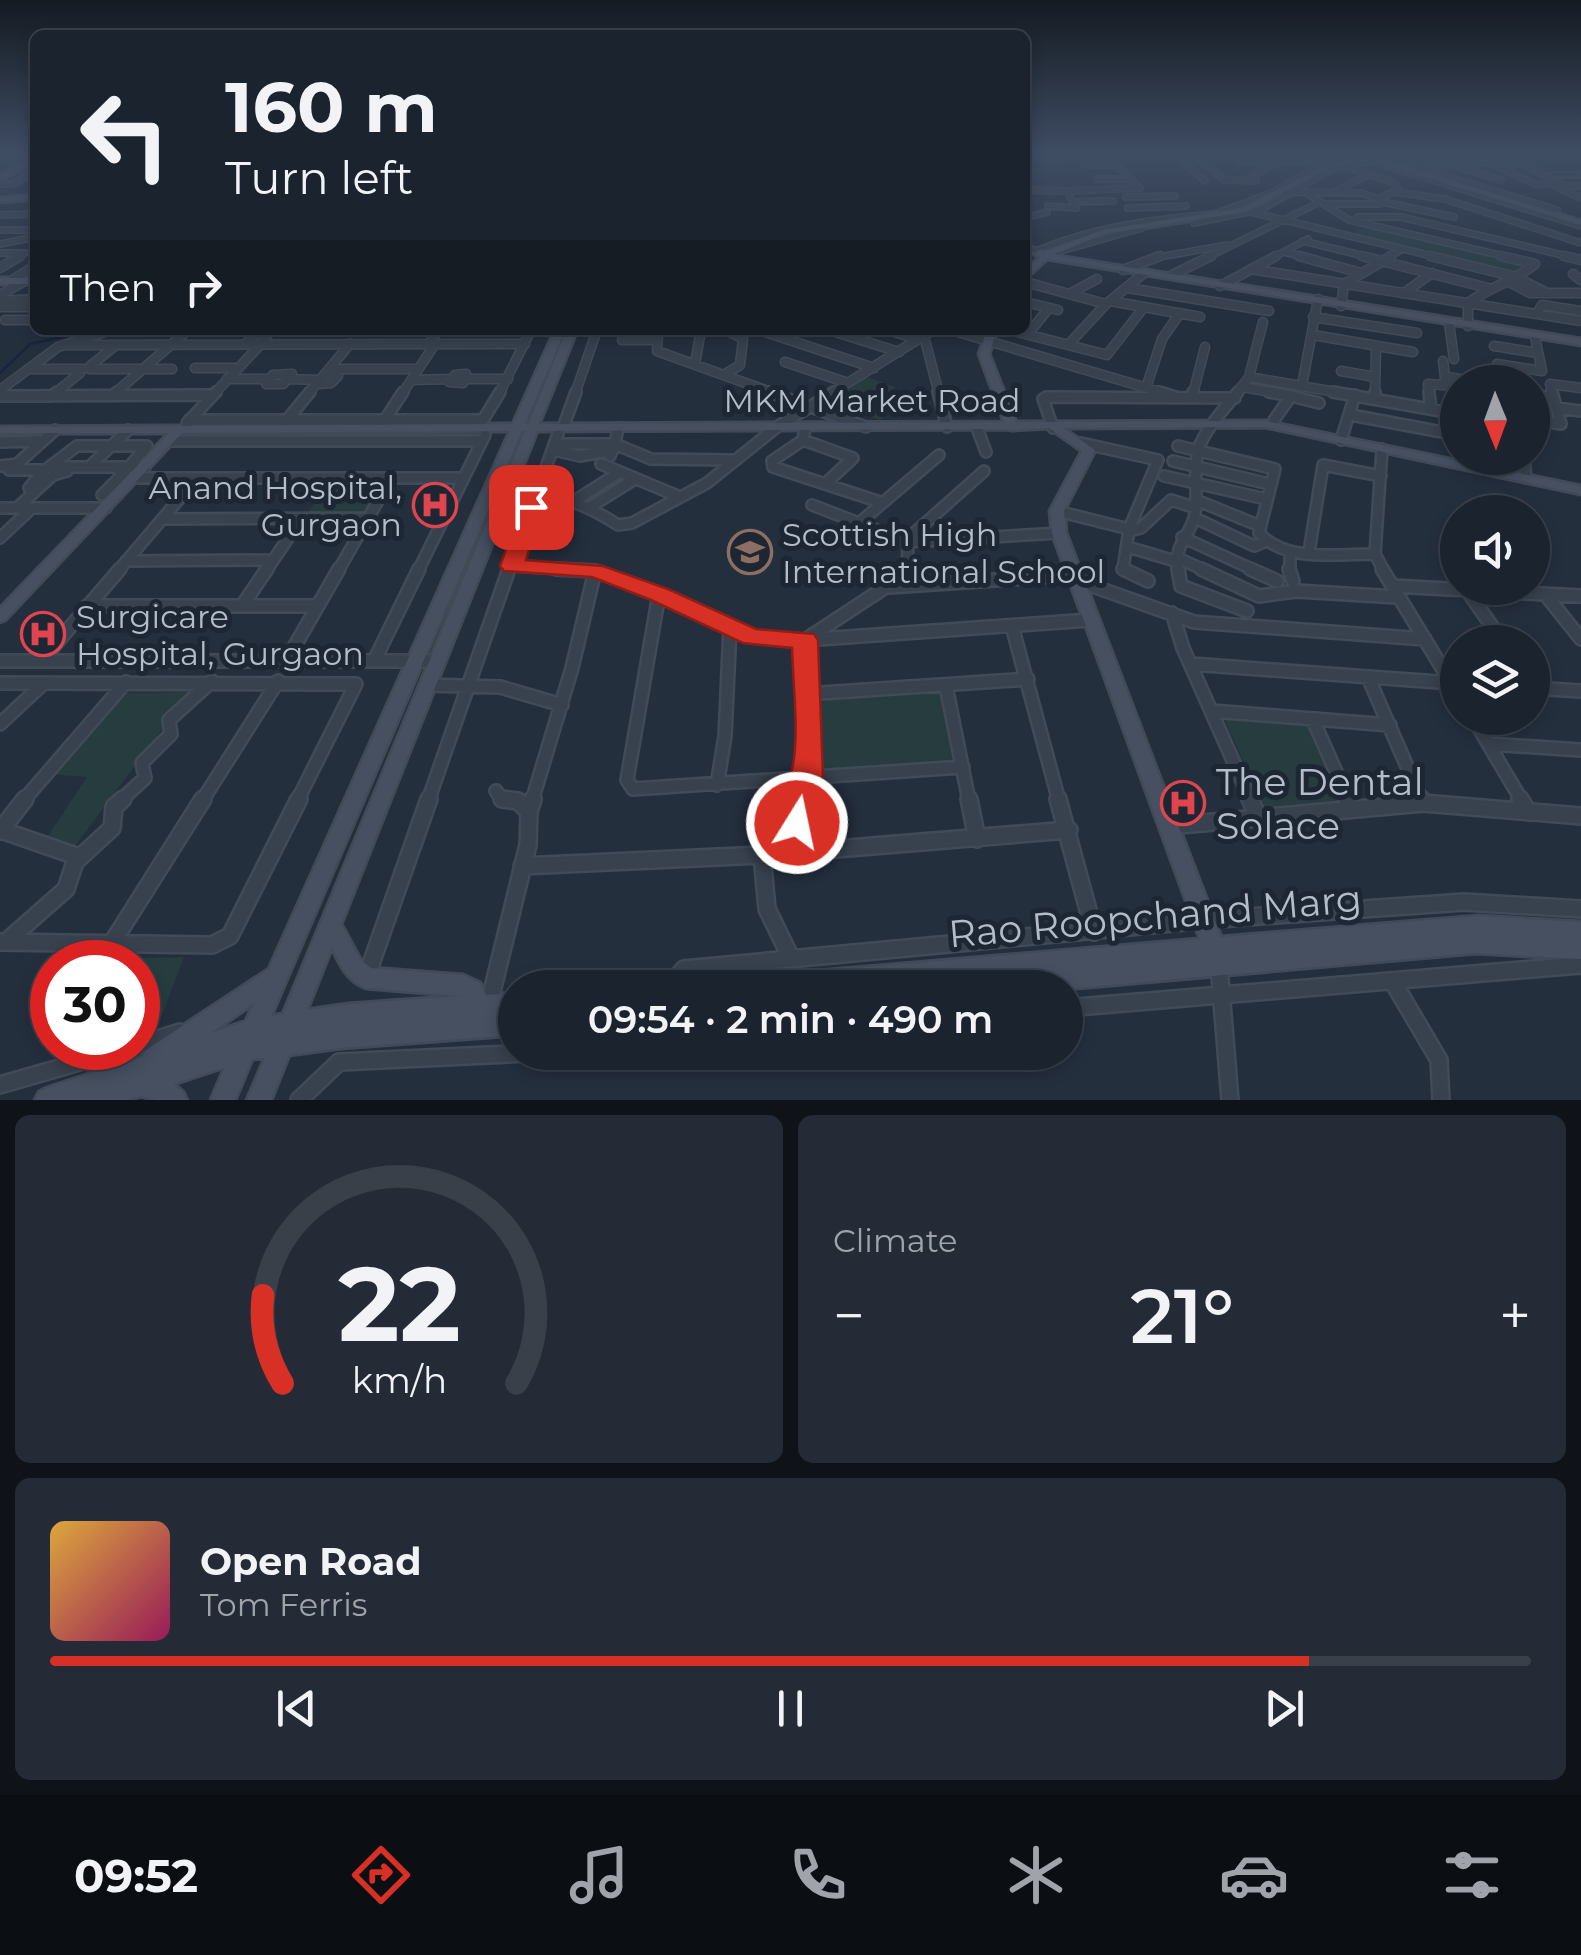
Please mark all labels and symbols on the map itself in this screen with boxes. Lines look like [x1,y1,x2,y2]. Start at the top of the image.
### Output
north arrow [1440,365,1550,475]
street label: MKM Market Road [723,381,1021,420]
pin [489,465,574,550]
place label: Anand Hospital, Gurgaon [148,468,402,544]
hospital icon: Anand Hospital, Gurgaon [412,482,458,528]
place label: Scottish High International School [782,515,1105,591]
school or university icon: Scottish High International School [727,529,773,575]
place label: Surgicare Hospital, Gurgaon [76,597,364,673]
hospital icon: Surgicare Hospital, Gurgaon [20,611,66,657]
place label: The Dental Solace [1216,758,1424,849]
position arrow [745,771,849,875]
hospital icon: The Dental Solace [1160,780,1206,826]
street label: Rao Roopchand Marg [946,875,1364,957]
speed limit sign: 30 [30,940,160,1070]

